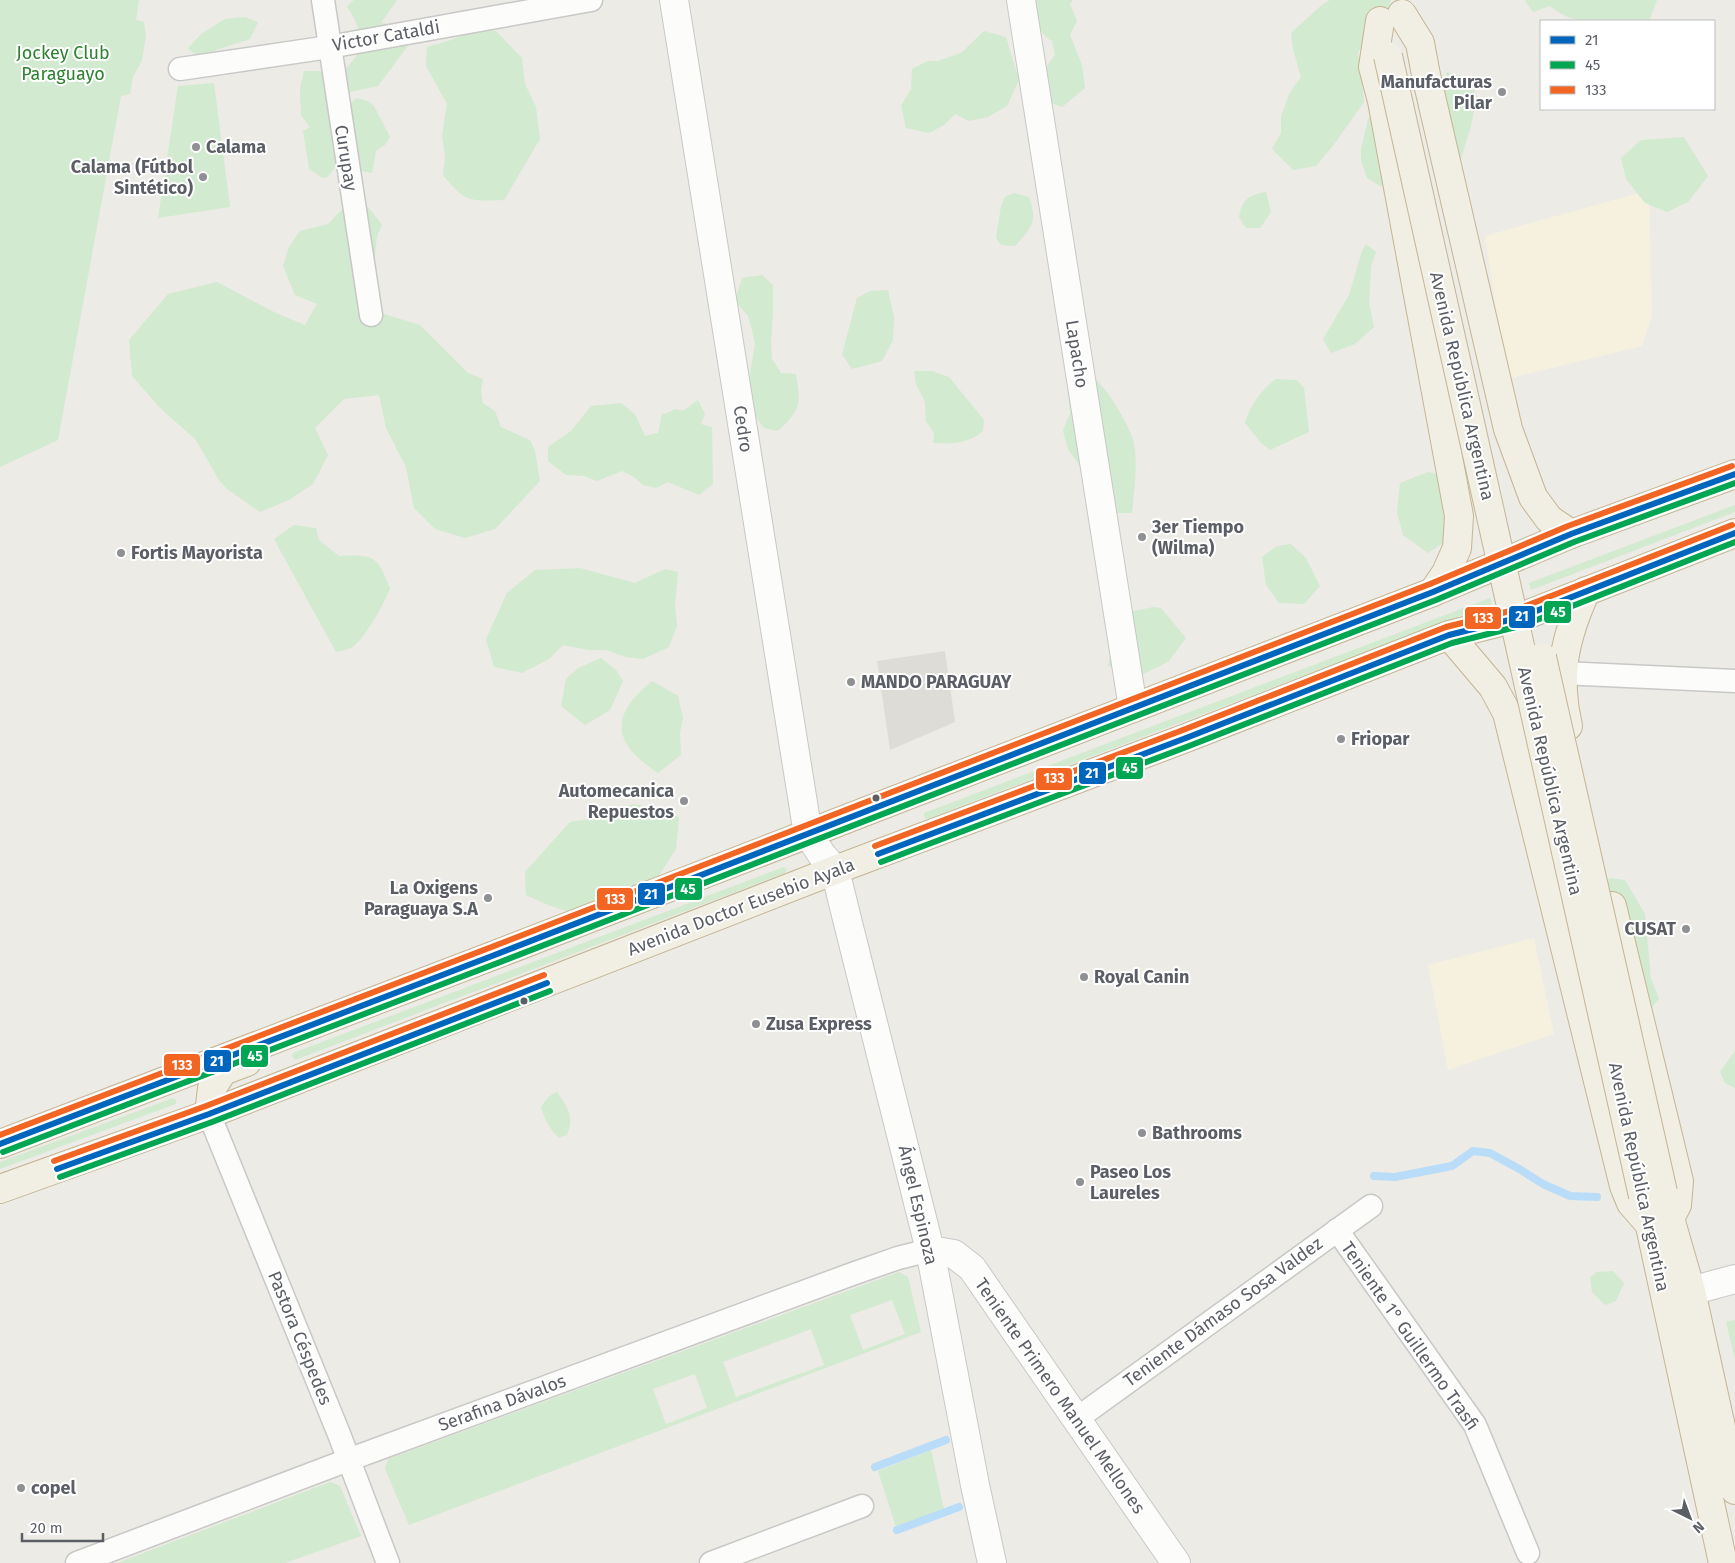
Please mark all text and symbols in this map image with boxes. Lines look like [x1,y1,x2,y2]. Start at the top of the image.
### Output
street label: Victor Cataldi [330,16,442,56]
legend [1540,20,1715,110]
text: 21 [1585,31,1599,49]
park label: Jockey Club Paraguayo [16,42,110,85]
text: 45 [1585,56,1600,74]
place label: Manufacturas Pilar [1381,71,1493,114]
text: 133 [1585,81,1606,99]
marker: Manufacturas Pilar [1496,86,1508,98]
street label: Curupay [330,123,362,193]
place label: Calama [206,136,266,158]
marker: Calama [190,141,202,153]
place label: Calama (Fútbol Sintético) [71,156,194,199]
marker: Calama (Fútbol Sintético) [197,171,209,183]
street label: Avenida República Argentina [1425,270,1499,502]
street label: Lapacho [1061,318,1093,390]
street label: Cedro [728,404,758,454]
place label: 3er Tiempo (Wilma) [1151,516,1244,559]
marker: 3er Tiempo (Wilma) [1136,531,1148,543]
place label: Fortis Mayorista [131,542,263,564]
marker: Fortis Mayorista [115,547,127,559]
line badge: 45 [1543,600,1572,624]
text: 45 [1550,604,1566,621]
line badge: 21 [1508,605,1536,629]
line badge: 133 [1464,606,1502,630]
text: 21 [1515,608,1529,625]
text: 133 [1472,610,1494,627]
street label: Avenida República Argentina [1513,665,1587,897]
place label: MANDO PARAGUAY [861,671,1012,693]
marker: MANDO PARAGUAY [845,676,857,688]
place label: Friopar [1351,728,1410,750]
marker: Friopar [1335,733,1347,745]
line badge: 45 [1115,756,1144,780]
text: 45 [1122,760,1138,777]
line badge: 21 [1078,761,1107,785]
text: 21 [1085,765,1099,782]
line badge: 133 [1035,767,1073,791]
text: 133 [1043,770,1065,787]
place label: Automecanica Repuestos [558,780,674,823]
unlabelled marker [871,793,881,803]
marker: Automecanica Repuestos [678,795,690,807]
street label: Avenida Doctor Eusebio Ayala [624,853,858,961]
place label: La Oxigens Paraguaya S.A [364,877,478,920]
line badge: 45 [674,877,703,901]
text: 45 [680,881,696,898]
line badge: 21 [637,882,666,906]
text: 21 [644,886,658,903]
line badge: 133 [596,887,634,911]
text: 133 [604,891,626,908]
marker: La Oxigens Paraguaya S.A [482,892,494,904]
place label: CUSAT [1625,918,1676,940]
marker: CUSAT [1680,923,1692,935]
place label: Royal Canin [1094,966,1189,988]
marker: Royal Canin [1078,971,1090,983]
unlabelled marker [519,996,529,1006]
place label: Zusa Express [766,1013,872,1035]
marker: Zusa Express [750,1018,762,1030]
line badge: 45 [240,1044,269,1068]
text: 45 [247,1048,263,1065]
line badge: 21 [203,1049,232,1073]
line badge: 133 [163,1053,201,1077]
text: 21 [210,1053,224,1070]
text: 133 [171,1057,193,1074]
street label: Avenida República Argentina [1604,1060,1674,1294]
place label: Bathrooms [1152,1122,1242,1144]
marker: Bathrooms [1136,1127,1148,1139]
street label: Ángel Espinoza [894,1143,943,1267]
place label: Paseo Los Laureles [1090,1161,1171,1204]
marker: Paseo Los Laureles [1074,1176,1086,1188]
street label: Teniente Dámaso Sosa Valdez [1119,1232,1327,1392]
street label: Teniente 1° Guillermo Trasfi [1336,1237,1484,1435]
street label: Pastora Céspedes [263,1268,337,1408]
street label: Teniente Primero Manuel Mellones [970,1274,1150,1518]
street label: Serafina Dávalos [435,1370,569,1436]
place label: copel [31,1477,76,1499]
marker: copel [15,1482,27,1494]
north arrow [1665,1493,1715,1543]
scale bar [22,1510,104,1542]
text: N [1689,1518,1708,1537]
text: 20 m [30,1519,63,1537]

